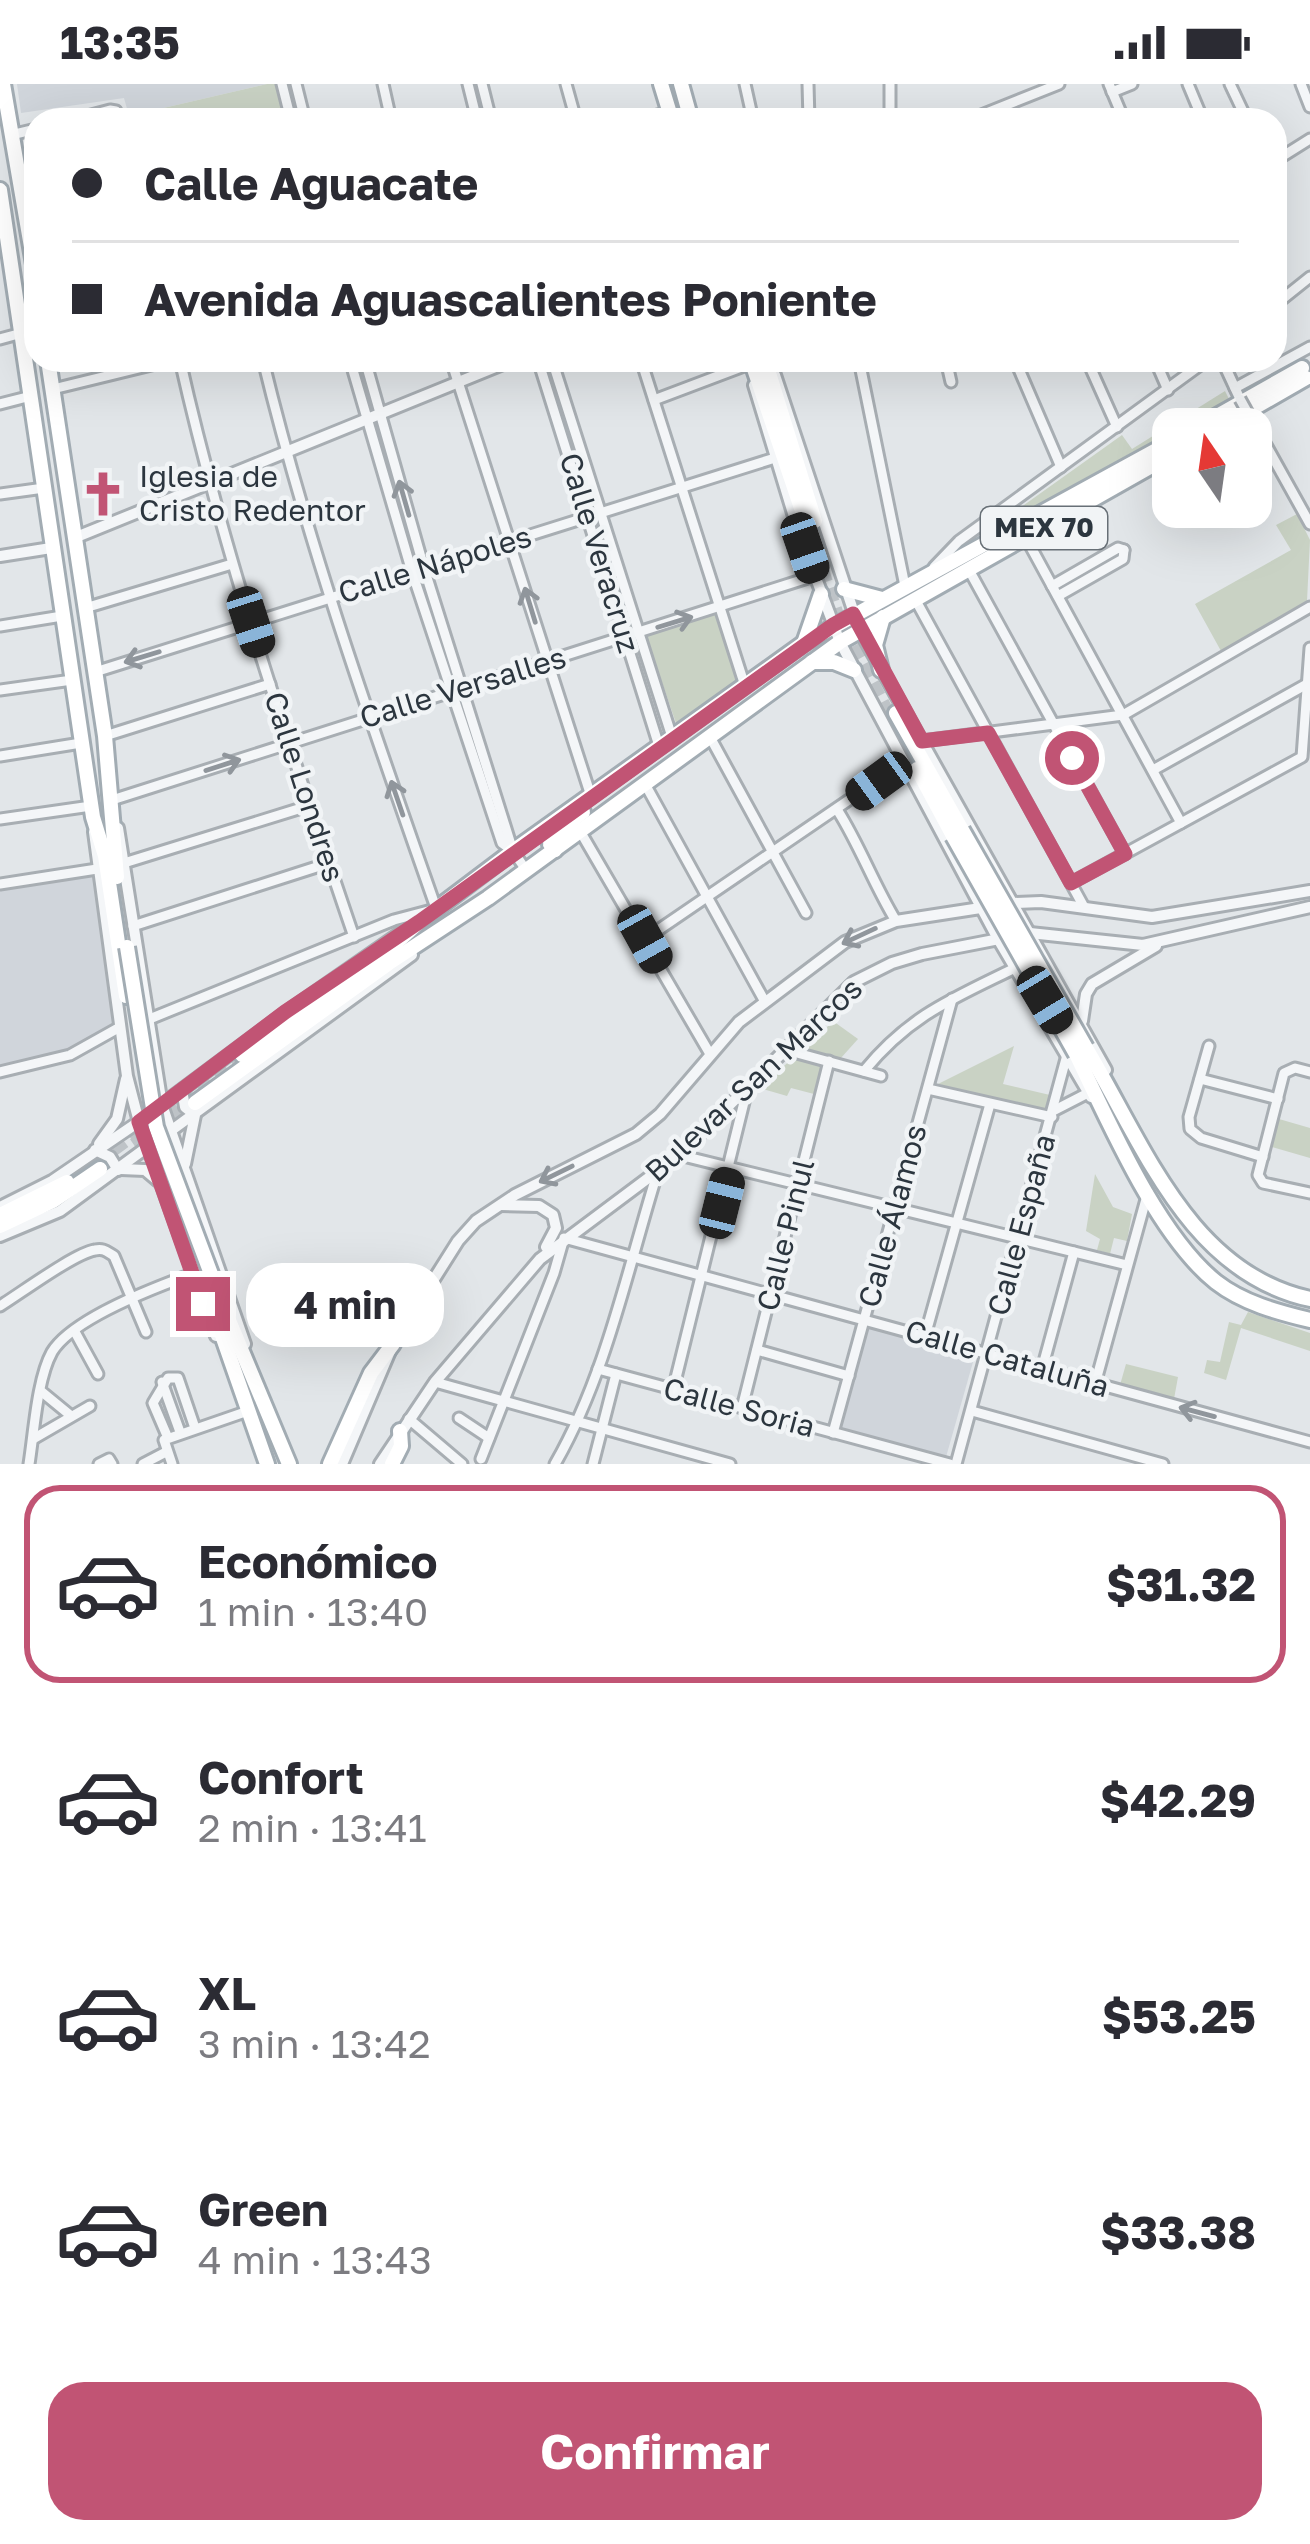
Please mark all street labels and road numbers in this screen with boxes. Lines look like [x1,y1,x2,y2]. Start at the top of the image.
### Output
street label: Calle Veracruz [553,449,647,657]
road number: MEX 70 [981,507,1107,549]
street label: Calle Nápoles [334,518,536,610]
street label: Calle Versalles [355,639,570,735]
street label: Calle Londres [257,687,353,886]
street label: Bulevar San Marcos [638,970,869,1189]
street label: Calle Álamos [850,1120,934,1311]
street label: Calle España [980,1130,1063,1319]
street label: Calle Pinul [749,1155,821,1314]
street label: Calle Cataluña [901,1312,1113,1404]
street label: Calle Soria [660,1370,819,1444]

